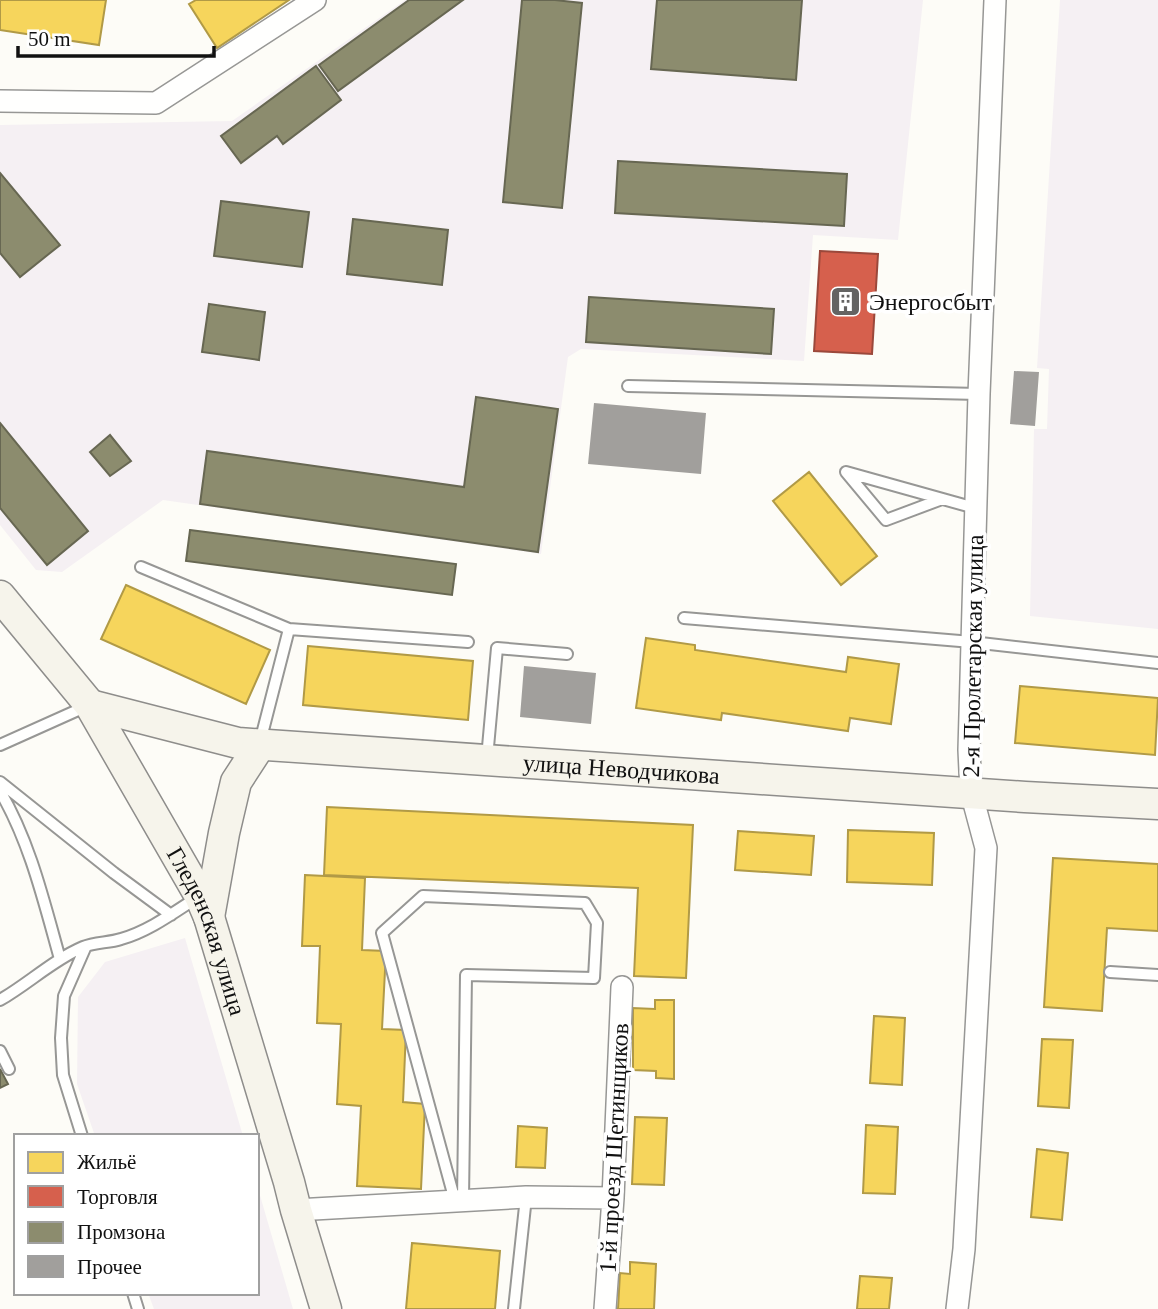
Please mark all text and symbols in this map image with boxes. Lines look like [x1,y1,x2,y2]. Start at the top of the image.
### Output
scale bar [18,14,214,58]
text: 50 m [28,27,71,51]
building icon: Энергосбыт [829,285,863,319]
place label: Энергосбыт [869,289,992,315]
street label: 2-я Пролетарская улица [958,534,988,778]
street label: улица Неводчикова [522,750,721,789]
street label: Гледенская улица [162,842,251,1019]
street label: 1-й проезд Щетинщиков [594,1022,634,1274]
legend [14,1134,259,1295]
text: Жильё [77,1150,136,1174]
text: Торговля [77,1185,158,1209]
text: Промзона [77,1220,166,1244]
text: Прочее [77,1255,142,1279]

